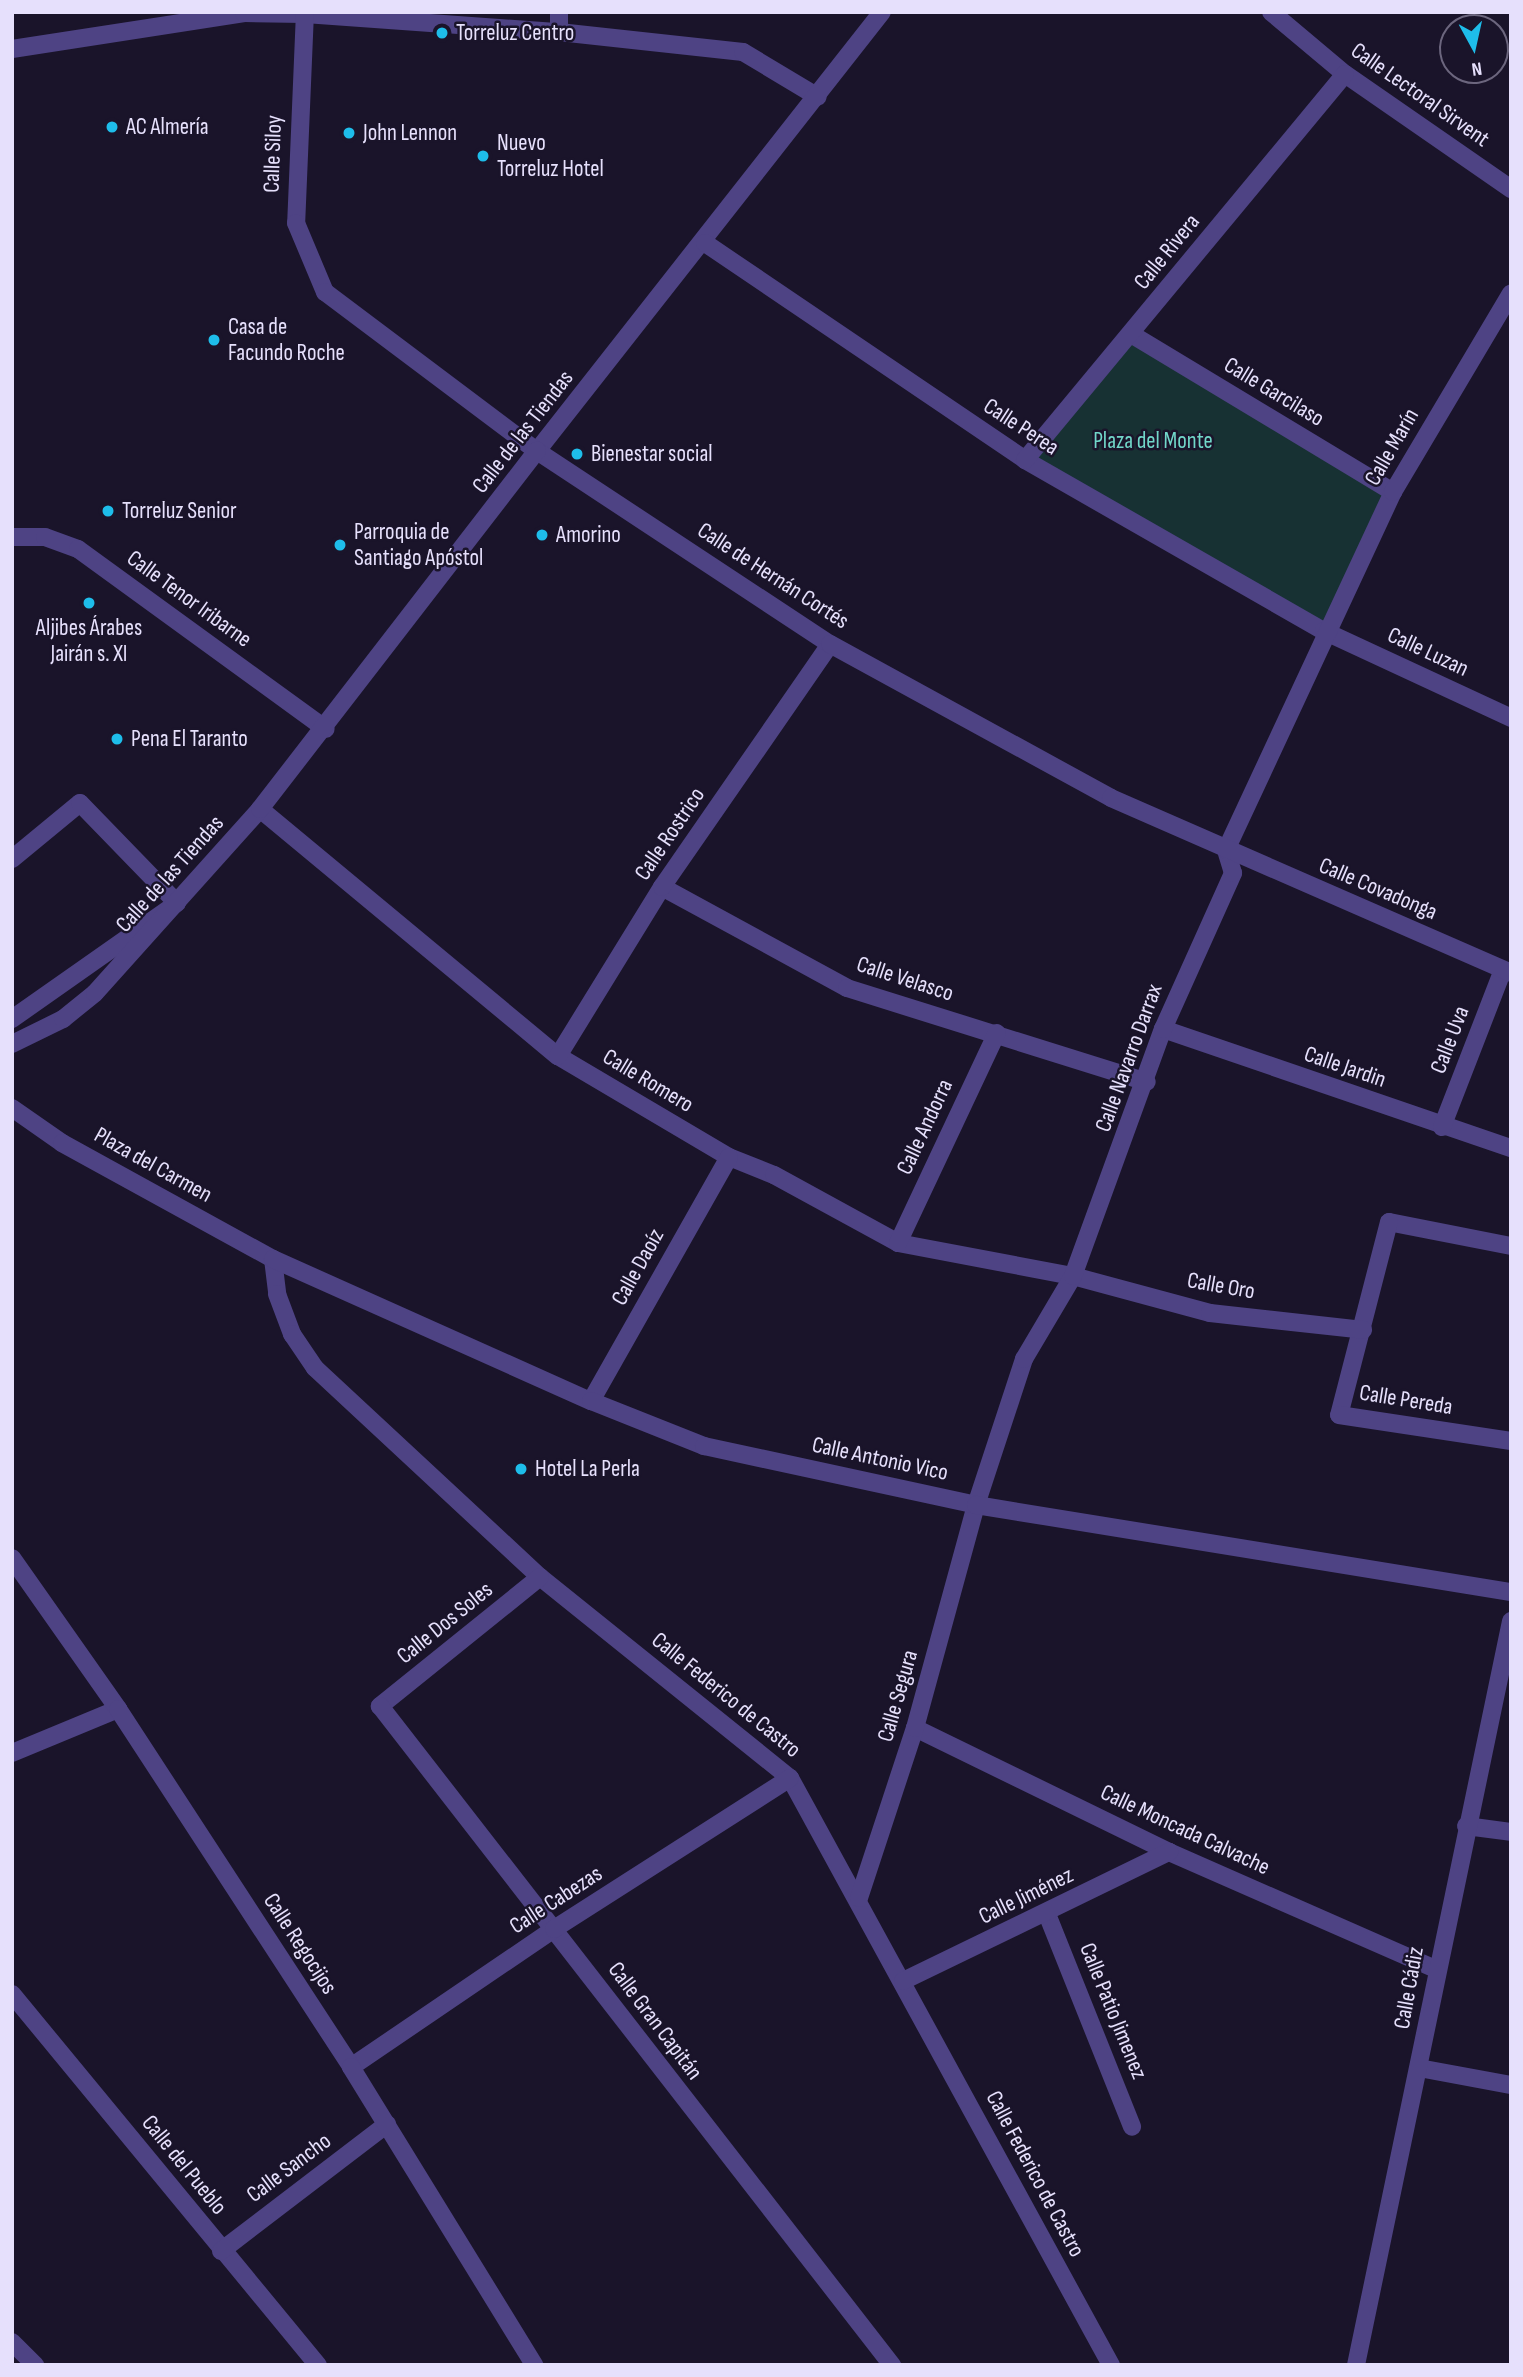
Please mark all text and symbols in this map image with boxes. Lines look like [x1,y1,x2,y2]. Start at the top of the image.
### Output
north arrow [1439,14,1509,84]
place label: Torreluz Centro [456,19,574,47]
marker: Torreluz Centro [434,25,450,41]
street label: Calle Lectoral Sirvent [1345,37,1495,153]
text: N [1470,56,1483,80]
place label: AC Almería [126,113,209,141]
street label: Calle Siloy [258,115,288,193]
marker: AC Almería [104,119,120,135]
place label: John Lennon [363,119,457,147]
marker: John Lennon [341,125,357,141]
place label: Nuevo Torreluz Hotel [497,129,604,183]
marker: Nuevo Torreluz Hotel [475,148,491,164]
street label: Calle Rivera [1128,209,1206,295]
place label: Casa de Facundo Roche [228,313,345,367]
marker: Casa de Facundo Roche [206,332,222,348]
street label: Calle Garcilaso [1219,351,1329,433]
street label: Calle de las Tiendas [467,365,579,499]
street label: Calle Perea [978,392,1064,462]
street label: Calle Marín [1359,404,1425,490]
park label: Plaza del Monte [1093,427,1213,455]
place label: Bienestar social [591,440,713,468]
marker: Bienestar social [569,446,585,462]
place label: Torreluz Senior [122,497,237,525]
marker: Torreluz Senior [100,503,116,519]
street label: Calle de Hernán Cortés [692,517,854,635]
place label: Parroquia de Santiago Apóstol [354,518,483,572]
place label: Amorino [556,521,621,549]
marker: Amorino [534,527,550,543]
marker: Parroquia de Santiago Apóstol [332,537,348,553]
street label: Calle Tenor Iribarne [121,545,257,653]
marker: Aljibes Árabes Jairán s. XI [81,595,97,611]
place label: Aljibes Árabes Jairán s. XI [36,614,142,668]
street label: Calle Luzan [1383,621,1473,683]
place label: Pena El Taranto [131,725,248,753]
marker: Pena El Taranto [109,731,125,747]
street label: Calle Rostrico [629,782,711,886]
street label: Calle de las Tiendas [110,810,230,938]
street label: Calle Covadonga [1315,852,1441,926]
street label: Calle Velasco [853,950,957,1008]
street label: Calle Navarro Darrax [1089,980,1169,1136]
street label: Calle Uva [1425,1002,1475,1078]
street label: Calle Jardin [1301,1040,1389,1094]
street label: Calle Romero [598,1043,698,1119]
street label: Calle Andorra [891,1075,959,1179]
street label: Plaza del Carmen [89,1121,217,1209]
street label: Calle Daoíz [606,1224,670,1310]
street label: Calle Oro [1185,1266,1257,1306]
street label: Calle Pereda [1357,1379,1455,1421]
street label: Calle Antonio Vico [809,1431,951,1487]
place label: Hotel La Perla [535,1455,640,1483]
marker: Hotel La Perla [513,1461,529,1477]
street label: Calle Dos Soles [392,1576,498,1670]
street label: Calle Federico de Castro [646,1626,806,1764]
street label: Calle Segura [872,1647,924,1745]
street label: Calle Moncada Calvache [1096,1779,1274,1881]
street label: Calle Cabezas [505,1860,607,1940]
street label: Calle Jiménez [974,1861,1078,1931]
street label: Calle Regocijos [257,1888,343,2000]
street label: Calle Patio Jimenez [1073,1939,1153,2083]
street label: Calle Cádiz [1388,1945,1430,2031]
street label: Calle Gran Capitán [602,1957,708,2085]
street label: Calle Federico de Castro [980,2086,1090,2262]
street label: Calle del Pueblo [136,2110,232,2220]
street label: Calle Sancho [241,2127,337,2209]

